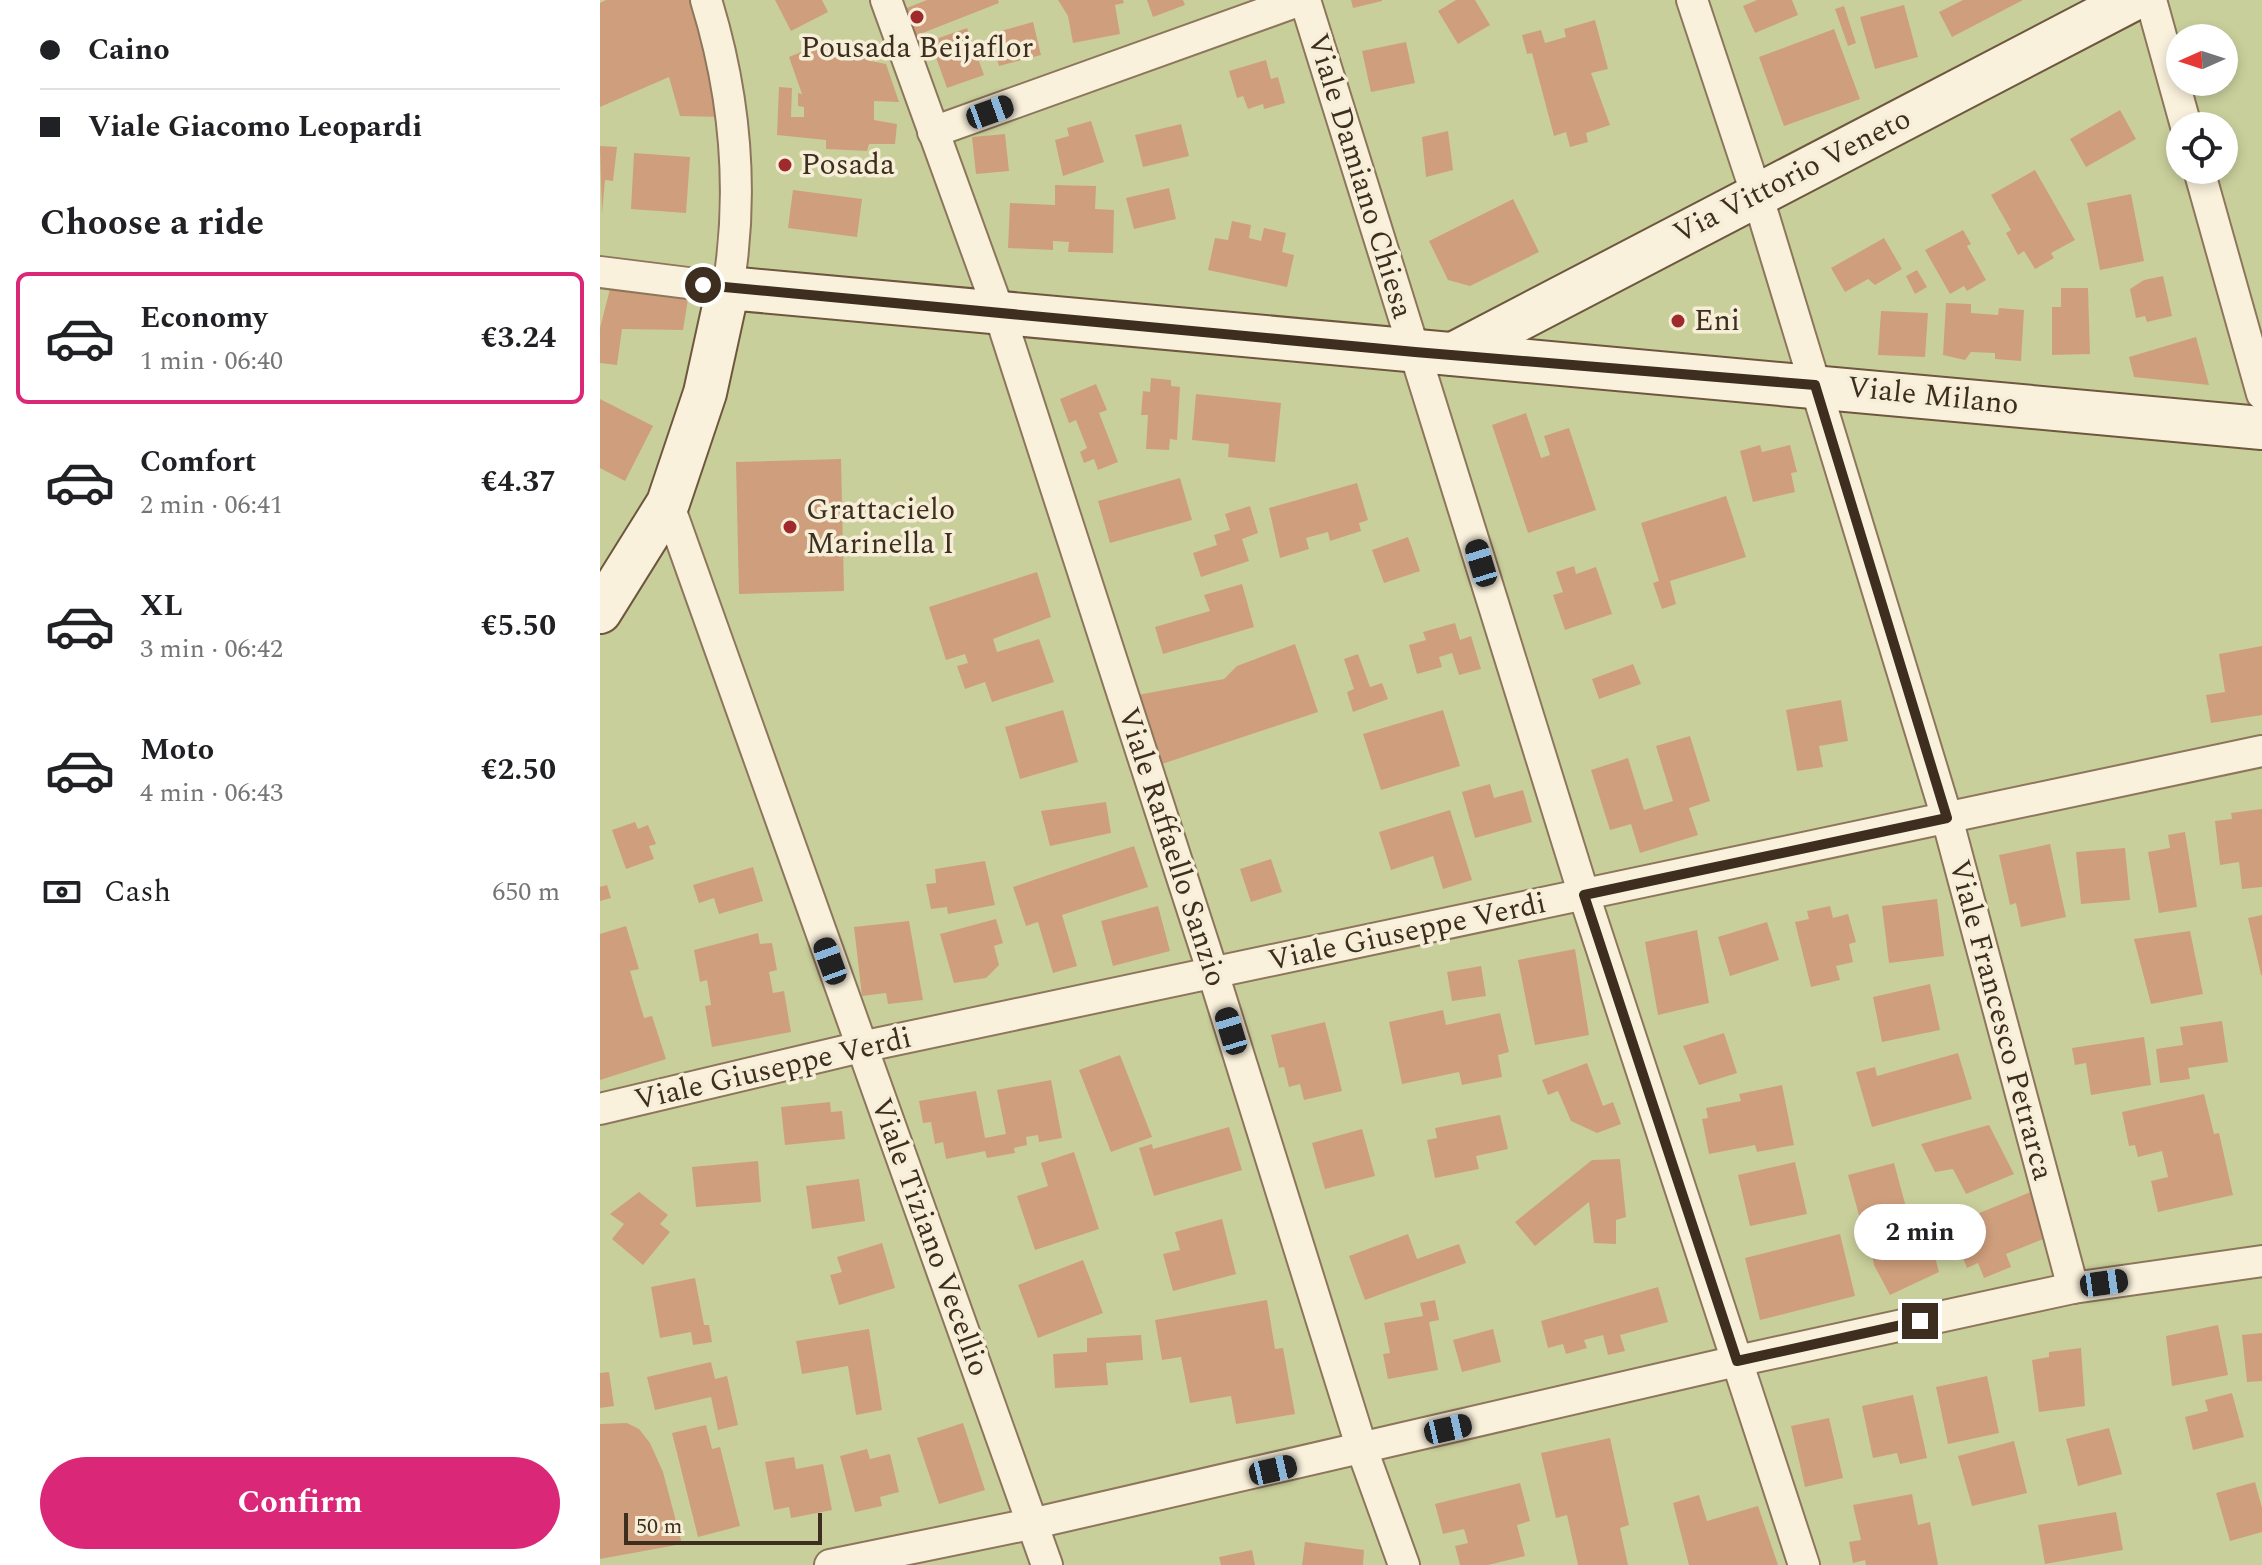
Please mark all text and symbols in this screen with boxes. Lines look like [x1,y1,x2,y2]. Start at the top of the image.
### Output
marker: Pousada Beijaflor [908,8,926,26]
north arrow [2166,24,2238,96]
map controls [2166,24,2238,184]
place label: Pousada Beijaflor [800,25,1034,71]
text: Caino [88,27,170,73]
street label: Viale Damiano Chiesa [1295,28,1425,325]
car [963,93,1017,131]
street label: Via Vittorio Veneto [1665,96,1919,256]
text: Viale Giacomo Leopardi [88,104,422,150]
button: locate [2166,112,2238,184]
place label: Posada [801,142,895,188]
marker: Posada [776,156,794,174]
text: Choose a ride [40,196,264,251]
route start [685,267,721,303]
text: Economy [140,295,267,341]
place label: Eni [1694,298,1740,344]
icon: car [44,302,116,374]
marker: Eni [1669,312,1687,330]
text: €3.24 [481,315,556,361]
text: 1 min · 06:40 [140,341,283,381]
street label: Viale Milano [1845,364,2021,428]
text: Comfort [140,439,256,485]
icon: car [44,446,116,518]
text: €4.37 [481,459,556,505]
text: 2 min · 06:41 [140,485,283,525]
place label: Grattacielo Marinella I [806,487,955,567]
marker: Grattacielo Marinella I [781,518,799,536]
car [1463,537,1499,589]
text: XL [140,583,183,629]
icon: car [44,590,116,662]
text: €5.50 [481,603,556,649]
text: 3 min · 06:42 [140,629,283,669]
street label: Viale Raffaello Sanzio [1105,701,1239,993]
text: Moto [140,727,214,773]
icon: car [44,734,116,806]
text: €2.50 [481,747,556,793]
text: 4 min · 06:43 [140,773,283,813]
street label: Viale Francesco Petrarca [1936,854,2066,1186]
text: Cash [104,869,171,915]
icon: cash [40,870,84,914]
text: 650 m [492,872,560,912]
street label: Viale Giuseppe Verdi [1264,880,1550,984]
car [811,934,849,988]
car [1213,1005,1249,1057]
street label: Viale Giuseppe Verdi [630,1015,916,1123]
street label: Viale Tiziano Vecellio [858,1091,1002,1383]
callout: 2 min [1854,1205,1986,1261]
text: 2 min [1885,1212,1955,1252]
car [2079,1268,2129,1298]
route end [1902,1303,1938,1339]
car [1422,1412,1474,1446]
car [1247,1453,1299,1487]
button: Confirm [40,1457,560,1549]
scale bar [624,1509,822,1545]
text: 50 m [636,1510,682,1543]

